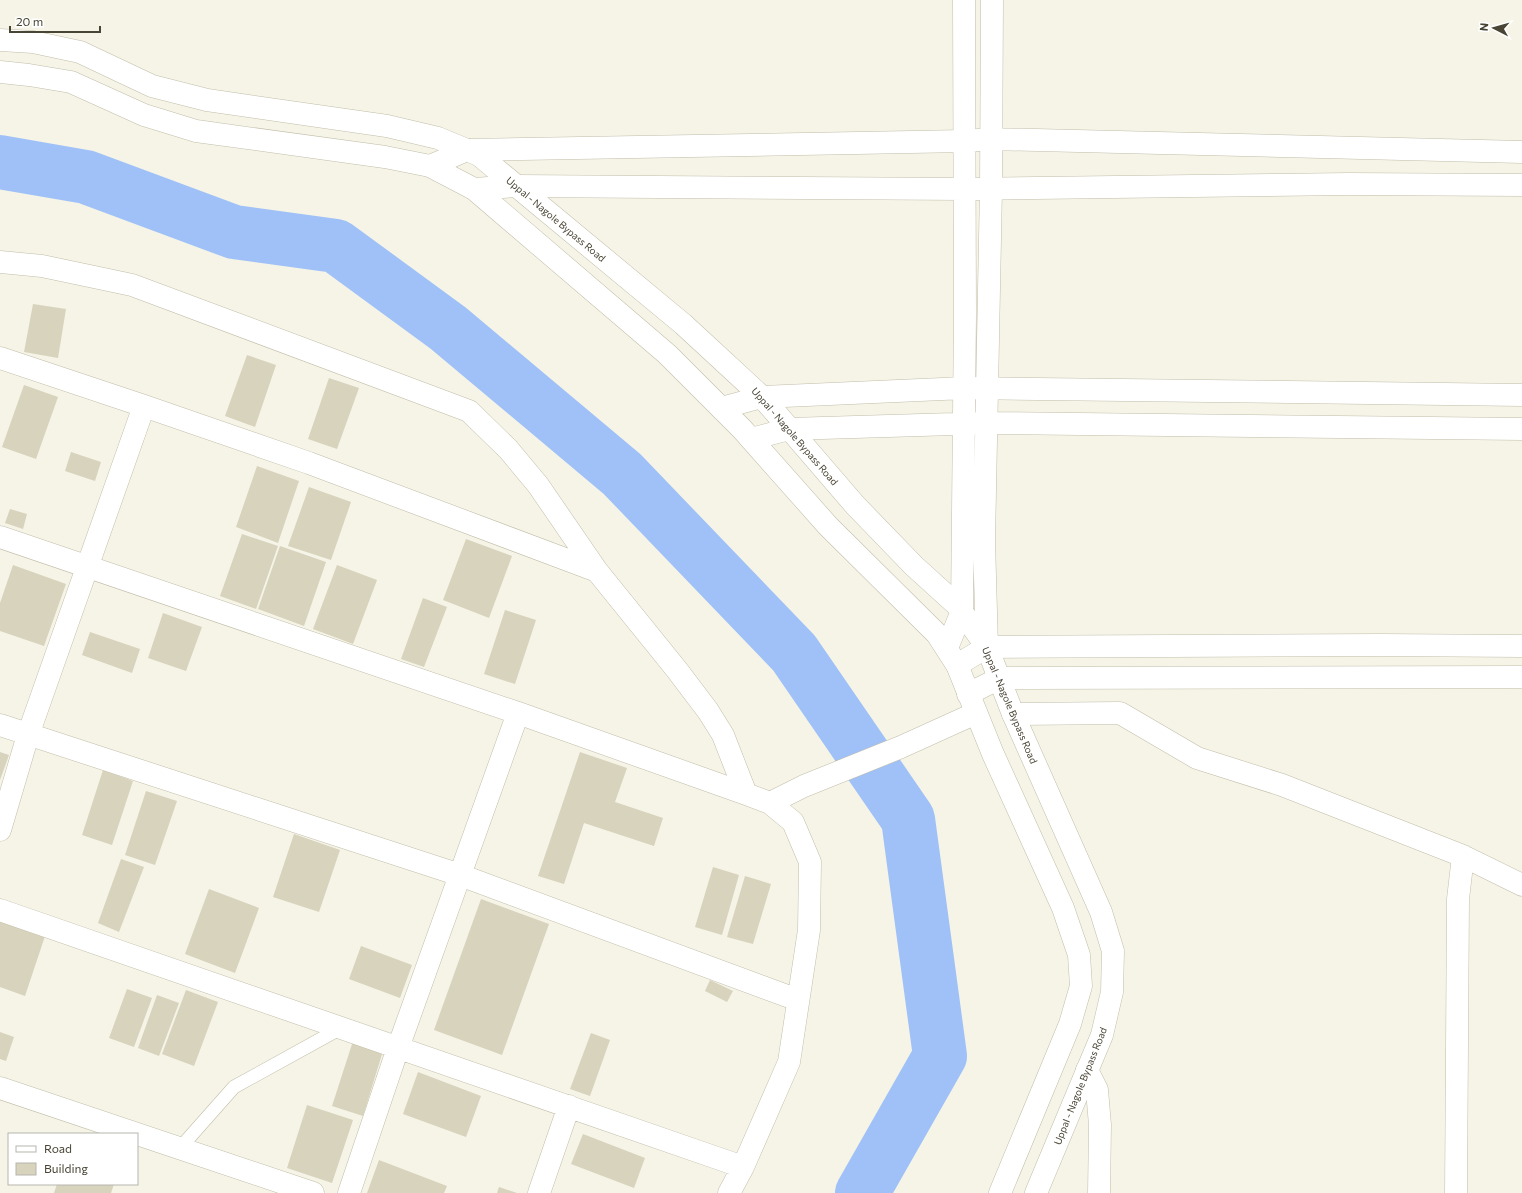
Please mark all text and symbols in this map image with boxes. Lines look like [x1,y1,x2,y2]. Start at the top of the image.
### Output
scale bar [10,8,100,34]
north arrow [1474,8,1514,48]
text: 20 m [16,14,43,28]
text: N [1477,22,1490,32]
street label: Uppal - Nagole Bypass Road [504,174,608,264]
street label: Uppal - Nagole Bypass Road [749,385,841,488]
street label: Uppal - Nagole Bypass Road [980,645,1040,765]
street label: Uppal - Nagole Bypass Road [1051,1025,1109,1147]
legend [8,1133,138,1185]
text: Road [44,1141,72,1155]
text: Building [44,1161,88,1175]

